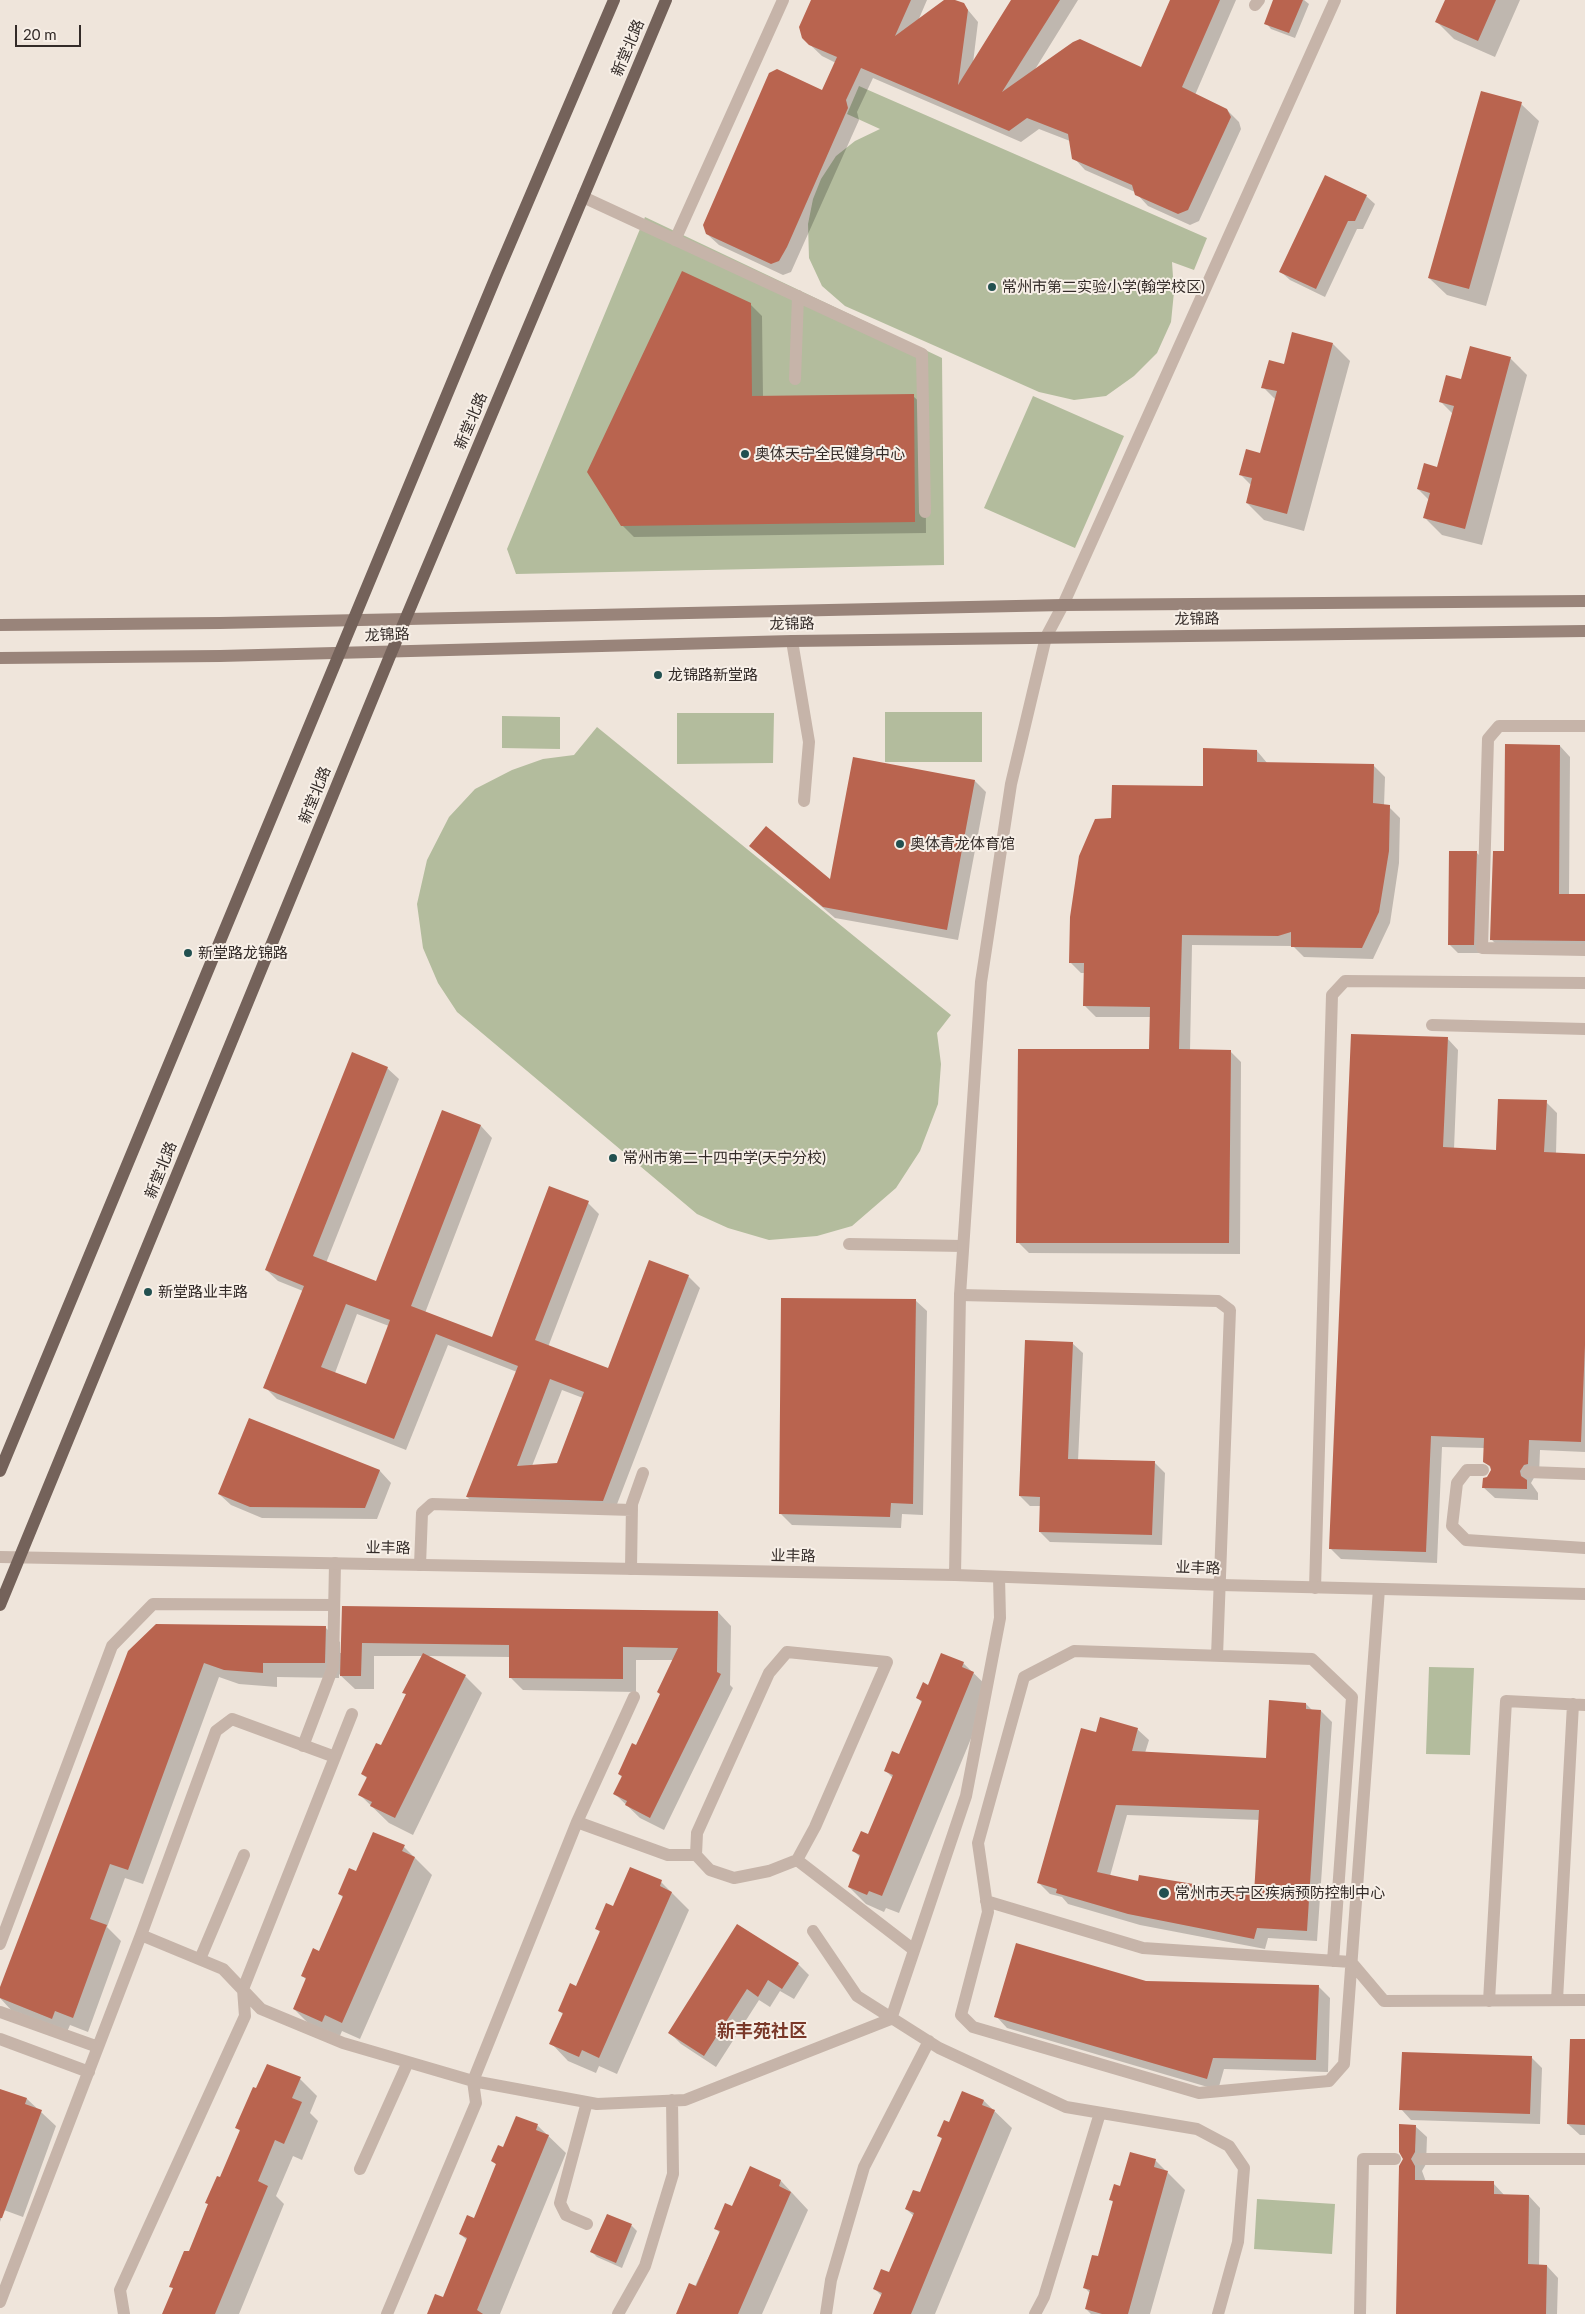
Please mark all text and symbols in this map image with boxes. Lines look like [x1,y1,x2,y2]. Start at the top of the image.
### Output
scale bar [18,15,84,47]
street label: 新堂北路 [608,17,648,79]
text: 20 m [23,25,57,43]
place label: 常州市第二实验小学(翰学校区) [1002,278,1205,296]
marker: 常州市第二实验小学(翰学校区) [986,281,998,293]
street label: 新堂北路 [451,390,491,452]
place label: 奥体天宁全民健身中心 [755,445,905,463]
marker: 奥体天宁全民健身中心 [739,448,751,460]
street label: 龙锦路 [1174,610,1220,628]
street label: 龙锦路 [769,615,815,633]
street label: 龙锦路 [364,625,410,645]
place label: 龙锦路新堂路 [668,666,758,684]
marker: 龙锦路新堂路 [652,669,664,681]
street label: 新堂北路 [295,764,335,826]
place label: 奥体青龙体育馆 [910,835,1015,853]
marker: 奥体青龙体育馆 [894,838,906,850]
place label: 新堂路龙锦路 [198,944,288,962]
marker: 新堂路龙锦路 [182,947,194,959]
street label: 新堂北路 [141,1139,181,1201]
place label: 常州市第二十四中学(天宁分校) [623,1149,826,1167]
marker: 常州市第二十四中学(天宁分校) [607,1152,619,1164]
place label: 新堂路业丰路 [158,1283,248,1301]
marker: 新堂路业丰路 [142,1286,154,1298]
street label: 业丰路 [365,1539,411,1557]
street label: 业丰路 [770,1547,816,1565]
street label: 业丰路 [1175,1558,1221,1578]
place label: 常州市天宁区疾病预防控制中心 [1175,1884,1385,1902]
marker: 常州市天宁区疾病预防控制中心 [1157,1886,1171,1900]
district label: 新丰苑社区 [717,2020,807,2042]

